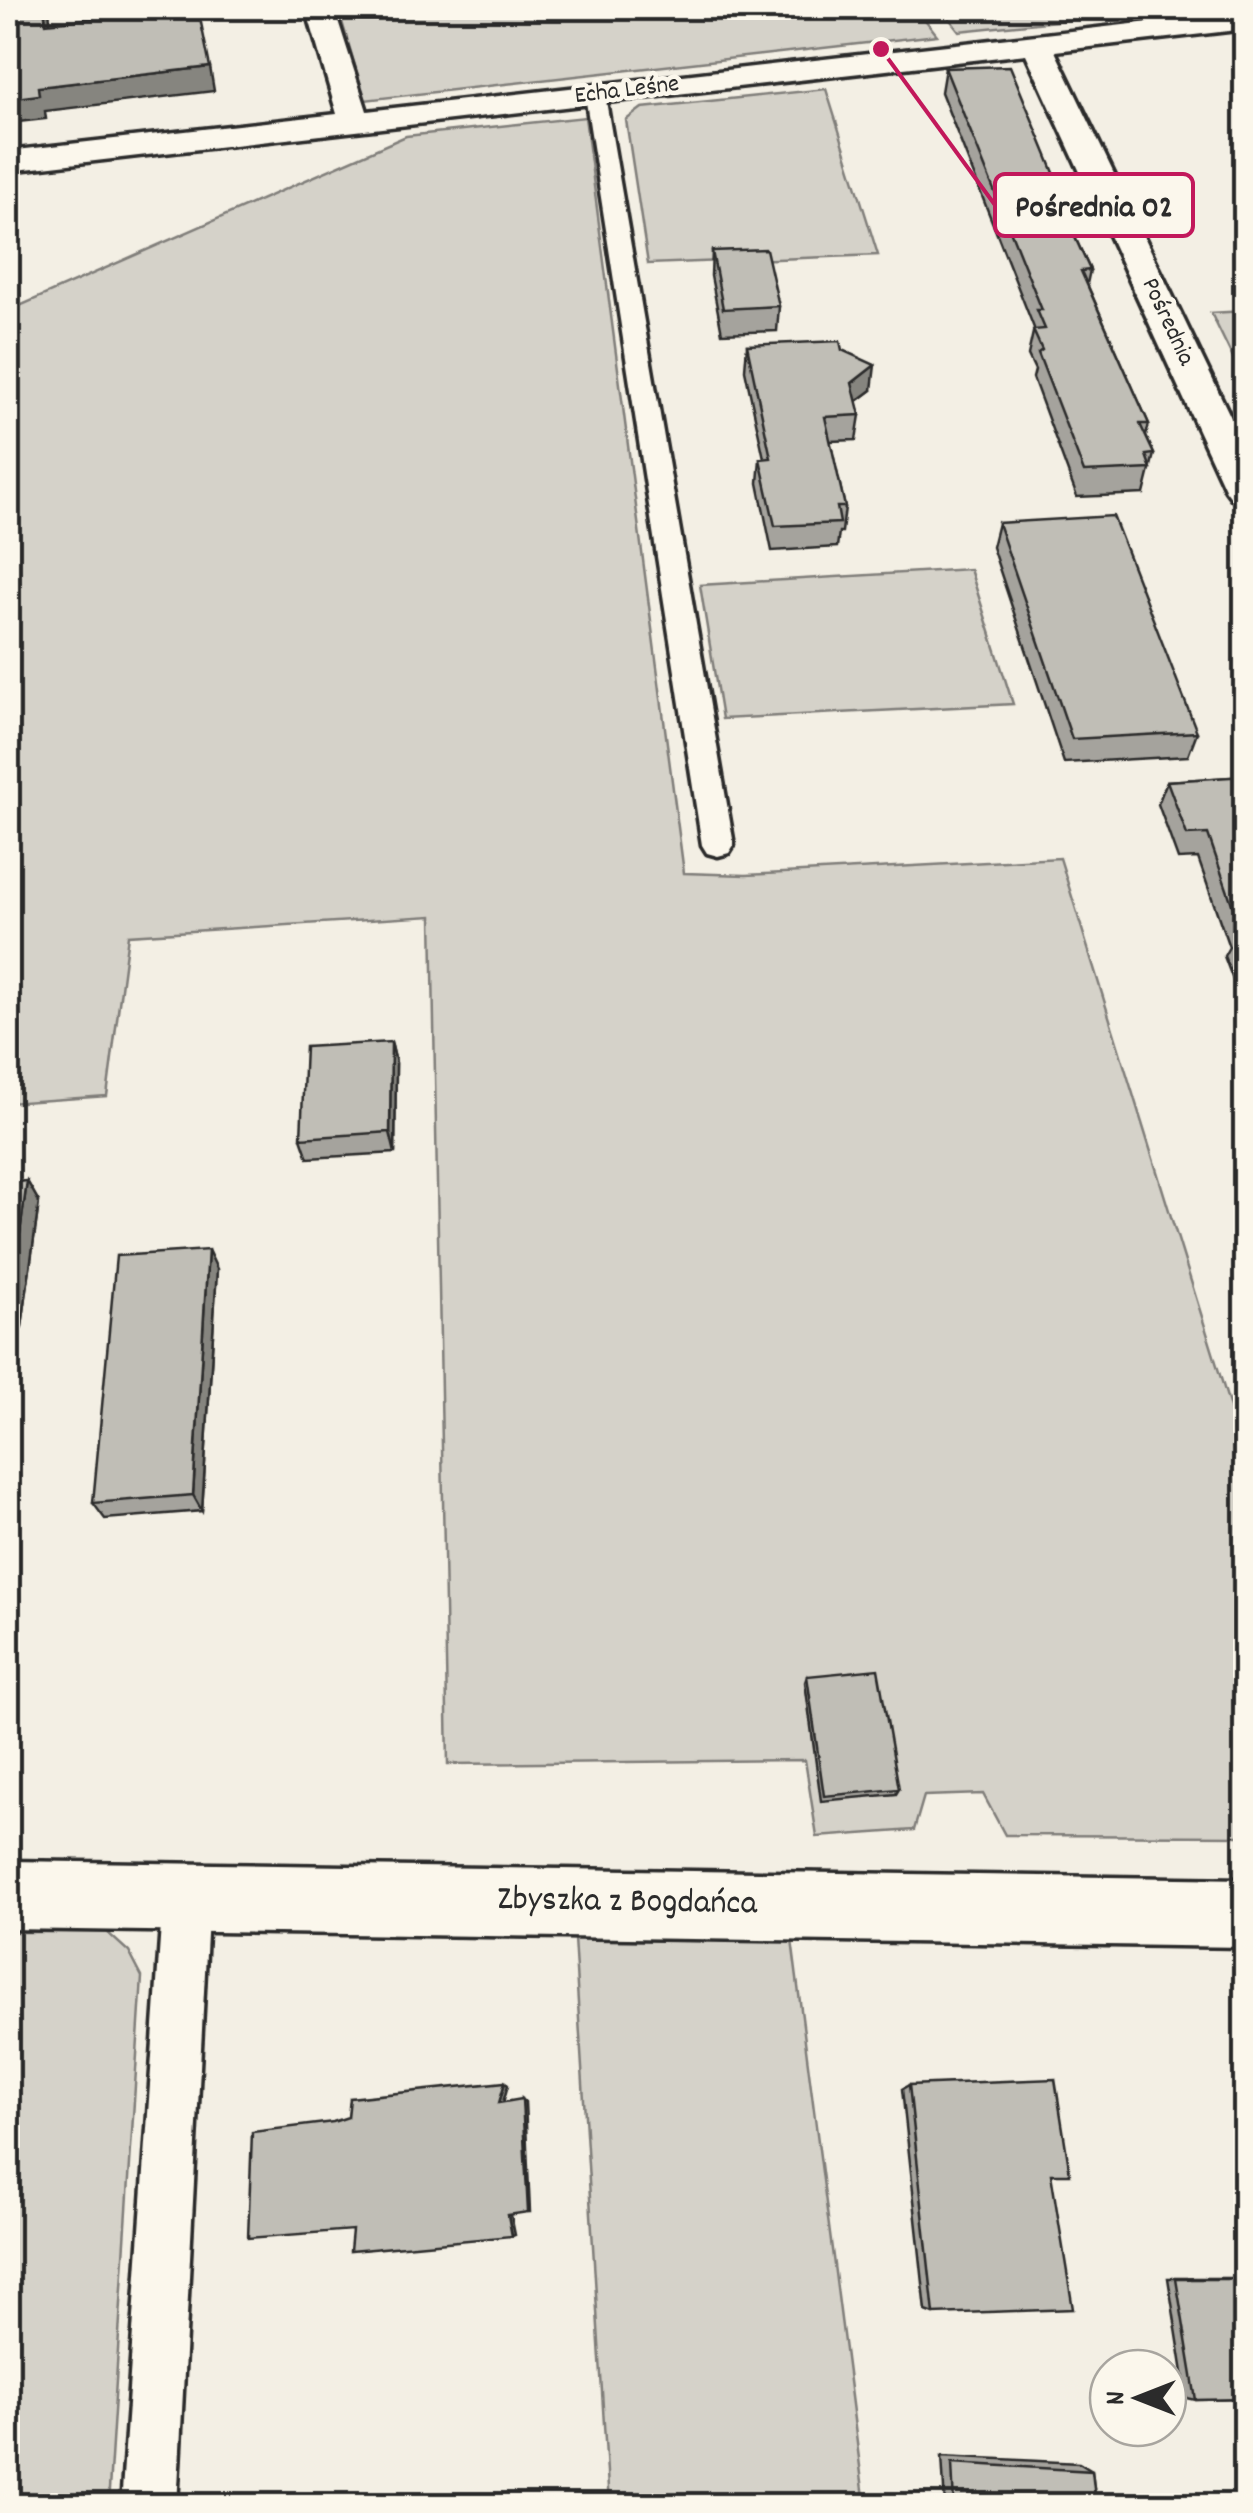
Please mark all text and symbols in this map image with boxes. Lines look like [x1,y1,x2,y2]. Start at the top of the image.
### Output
street label: Echa Leśne [573,67,681,115]
callout: Pośrednia 02 [995,174,1193,236]
text: Pośrednia 02 [1015,187,1173,233]
street label: Pośrednia [1131,272,1204,373]
street label: Zbyszka z Bogdańca [497,1876,758,1930]
north arrow [1088,2348,1188,2448]
text: N [1098,2391,1138,2405]

